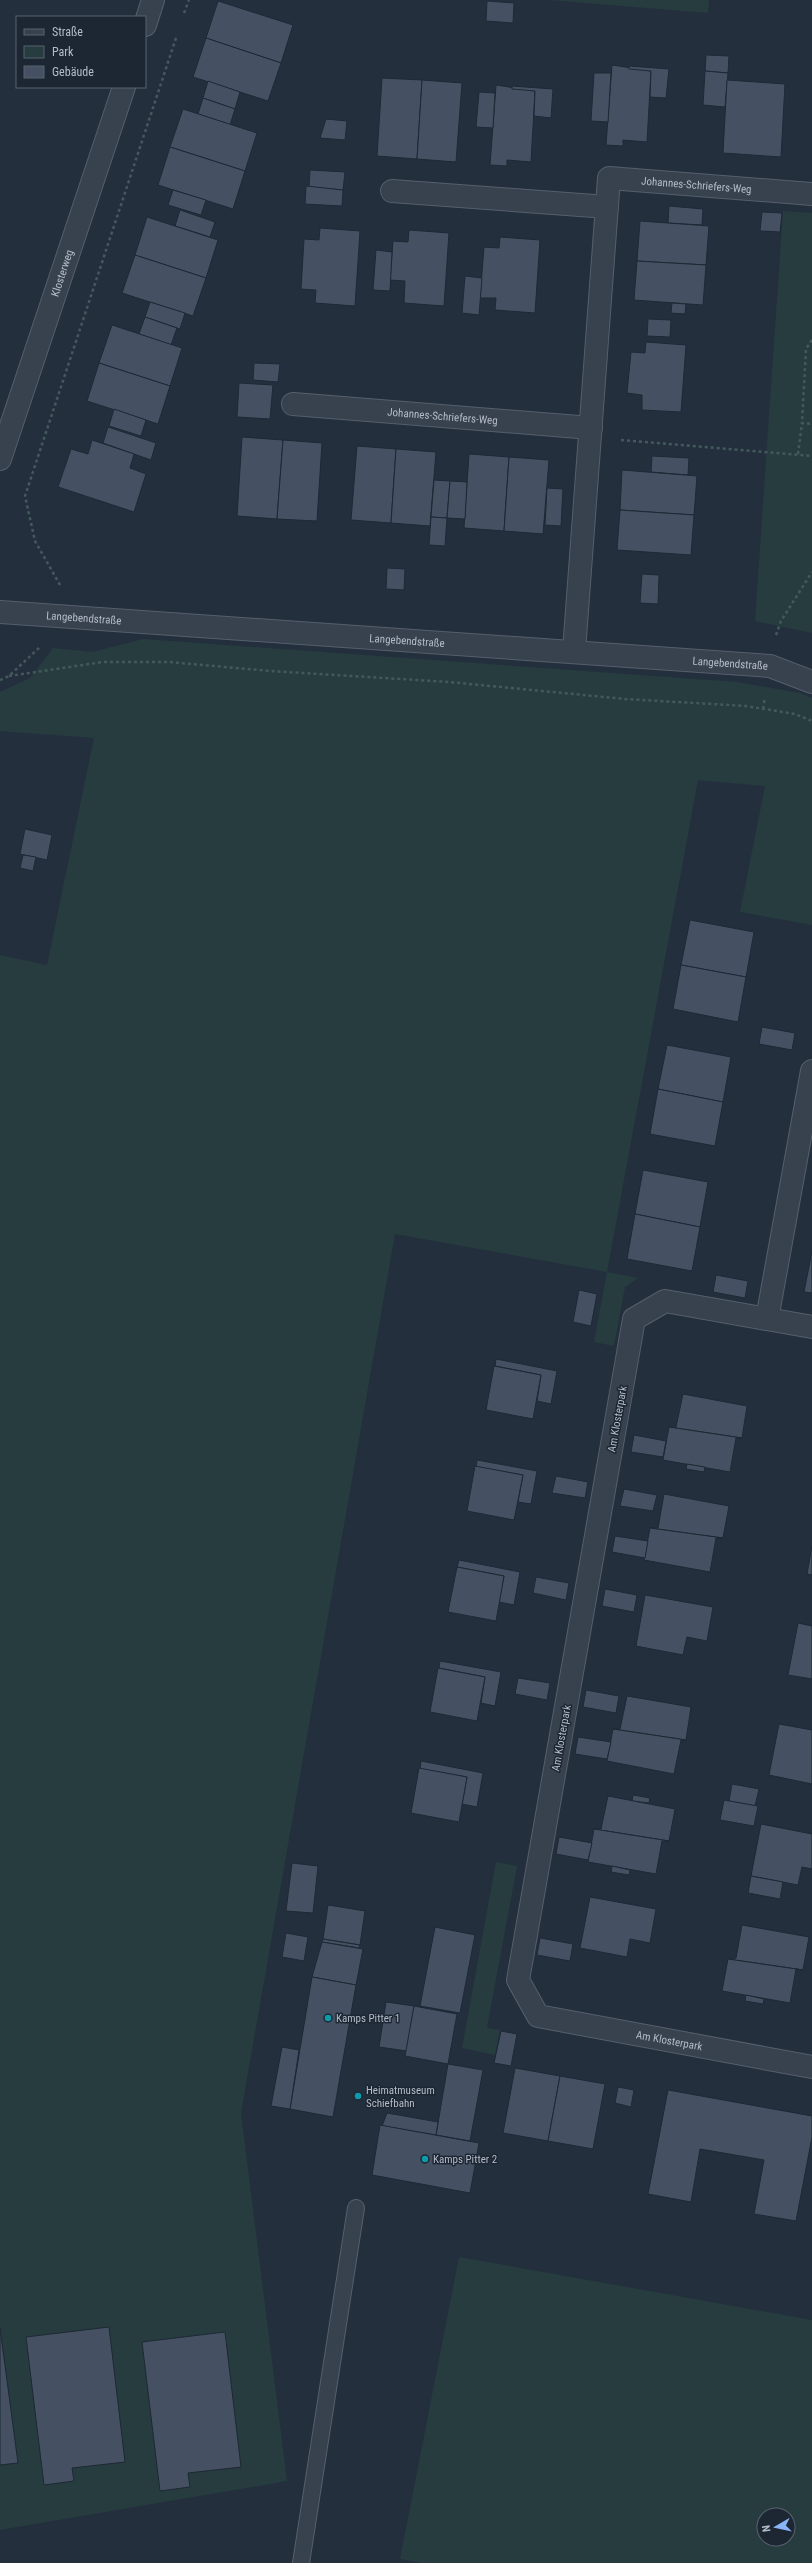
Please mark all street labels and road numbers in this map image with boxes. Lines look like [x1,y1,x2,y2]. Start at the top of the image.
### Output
street label: Johannes-Schriefers-Weg [641,175,752,196]
street label: Klosterweg [49,248,76,298]
street label: Johannes-Schriefers-Weg [387,406,498,427]
street label: Langebendstraße [46,609,122,627]
street label: Langebendstraße [369,632,445,650]
street label: Langebendstraße [692,655,768,673]
street label: Am Klosterpark [605,1385,630,1453]
street label: Am Klosterpark [549,1704,574,1772]
street label: Am Klosterpark [635,2028,703,2053]

